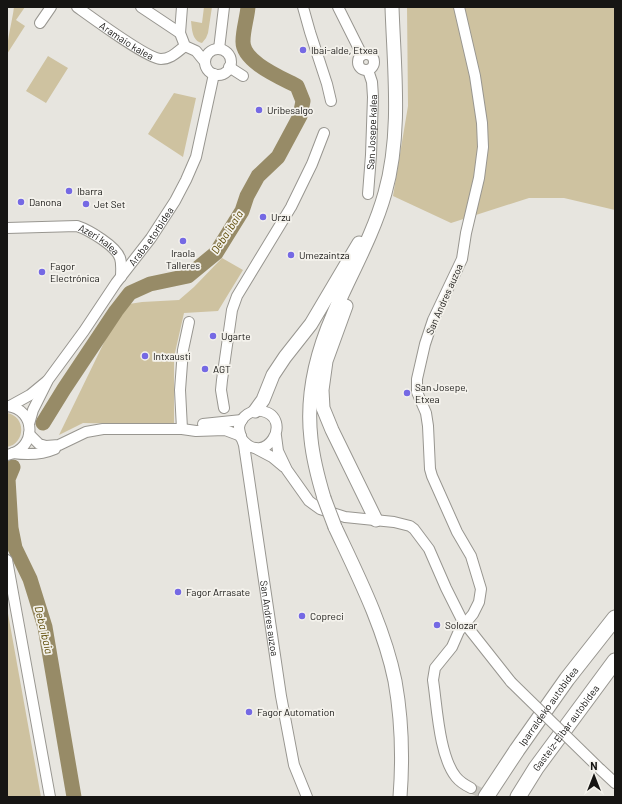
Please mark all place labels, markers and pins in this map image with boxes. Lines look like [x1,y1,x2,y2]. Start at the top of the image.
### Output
place label: Ibai-alde, Etxea [311,44,378,56]
marker: Ibai-alde, Etxea [298,45,308,55]
place label: Uribesalgo [267,104,313,116]
marker: Uribesalgo [254,105,264,115]
place label: Ibarra [77,185,103,197]
marker: Ibarra [64,186,74,196]
place label: Danona [29,196,62,208]
marker: Danona [16,197,26,207]
place label: Jet Set [94,198,126,210]
marker: Jet Set [81,199,91,209]
place label: Urzu [271,211,291,223]
marker: Urzu [258,212,268,222]
marker: Iraola Talleres [178,236,188,246]
place label: Iraola Talleres [166,247,200,271]
place label: Umezaintza [299,249,350,261]
marker: Umezaintza [286,250,296,260]
place label: Fagor Electrónica [50,260,100,284]
marker: Fagor Electrónica [37,267,47,277]
place label: Ugarte [221,330,251,342]
marker: Ugarte [208,331,218,341]
place label: Intxausti [153,350,191,362]
marker: Intxausti [140,351,150,361]
place label: AGT [213,363,231,375]
marker: AGT [200,364,210,374]
place label: San Josepe, Etxea [415,381,468,405]
marker: San Josepe, Etxea [402,388,412,398]
place label: Fagor Arrasate [186,586,250,598]
marker: Fagor Arrasate [173,587,183,597]
place label: Copreci [310,610,344,622]
marker: Copreci [297,611,307,621]
place label: Solozar [445,619,478,631]
marker: Solozar [432,620,442,630]
place label: Fagor Automation [257,706,335,718]
marker: Fagor Automation [244,707,254,717]

